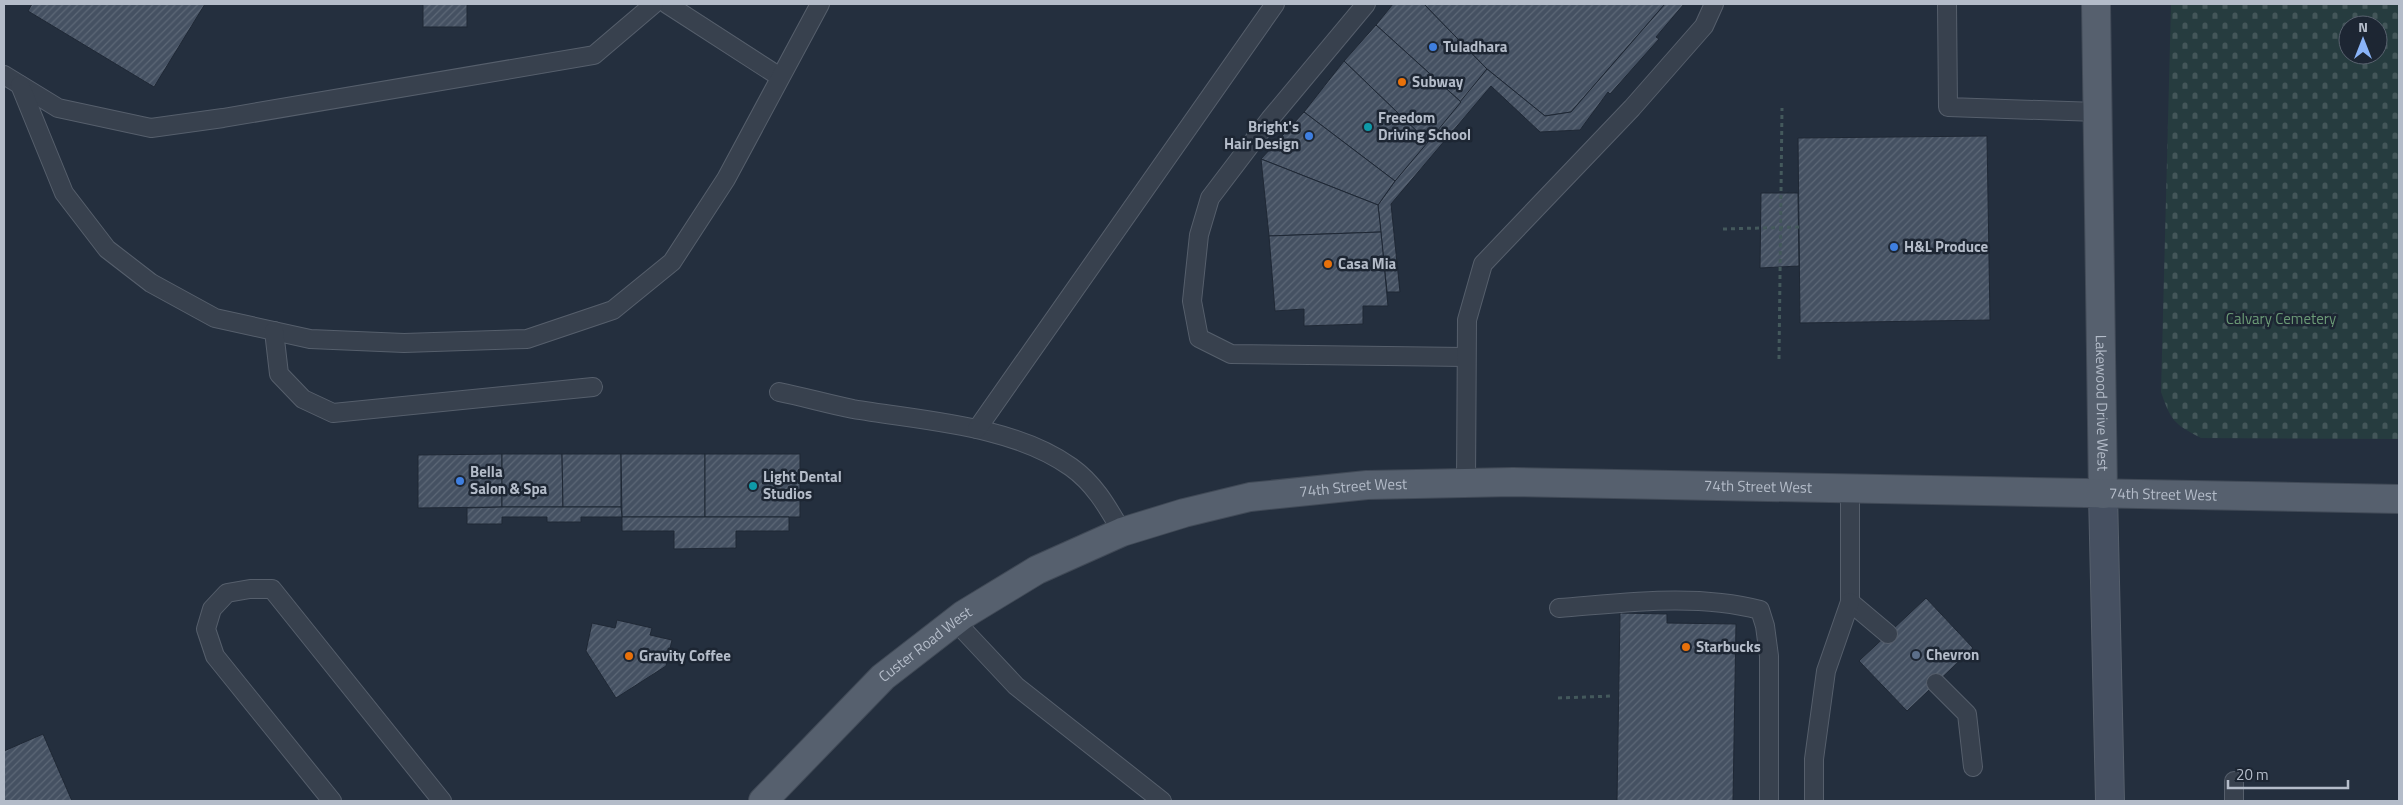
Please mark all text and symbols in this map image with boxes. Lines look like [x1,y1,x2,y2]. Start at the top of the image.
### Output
north arrow [2338,15,2388,65]
text: N [2358,16,2368,37]
place label: Tuladhara [1443,35,1508,58]
marker: Tuladhara [1427,41,1439,53]
place label: Subway [1412,70,1464,93]
marker: Subway [1396,76,1408,88]
place label: Freedom Driving School [1378,106,1471,146]
place label: Bright's Hair Design [1224,115,1299,155]
marker: Freedom Driving School [1362,121,1374,133]
marker: Bright's Hair Design [1303,130,1315,142]
place label: H&L Produce [1904,235,1989,258]
marker: H&L Produce [1888,241,1900,253]
place label: Casa Mia [1338,252,1397,275]
marker: Casa Mia [1322,258,1334,270]
park label: Calvary Cemetery [2226,307,2336,330]
street label: Lakewood Drive West [2090,334,2115,472]
place label: Bella Salon & Spa [470,460,548,500]
place label: Light Dental Studios [763,465,842,505]
street label: 74th Street West [1298,472,1408,503]
street label: 74th Street West [1704,474,1813,499]
marker: Bella Salon & Spa [454,475,466,487]
marker: Light Dental Studios [747,480,759,492]
street label: 74th Street West [2109,481,2218,507]
street label: Custer Road West [873,600,977,688]
place label: Starbucks [1696,635,1761,658]
marker: Starbucks [1680,641,1692,653]
place label: Chevron [1926,643,1979,666]
place label: Gravity Coffee [639,644,731,667]
marker: Chevron [1910,649,1922,661]
marker: Gravity Coffee [623,650,635,662]
scale bar [2228,758,2348,790]
text: 20 m [2236,763,2269,786]

